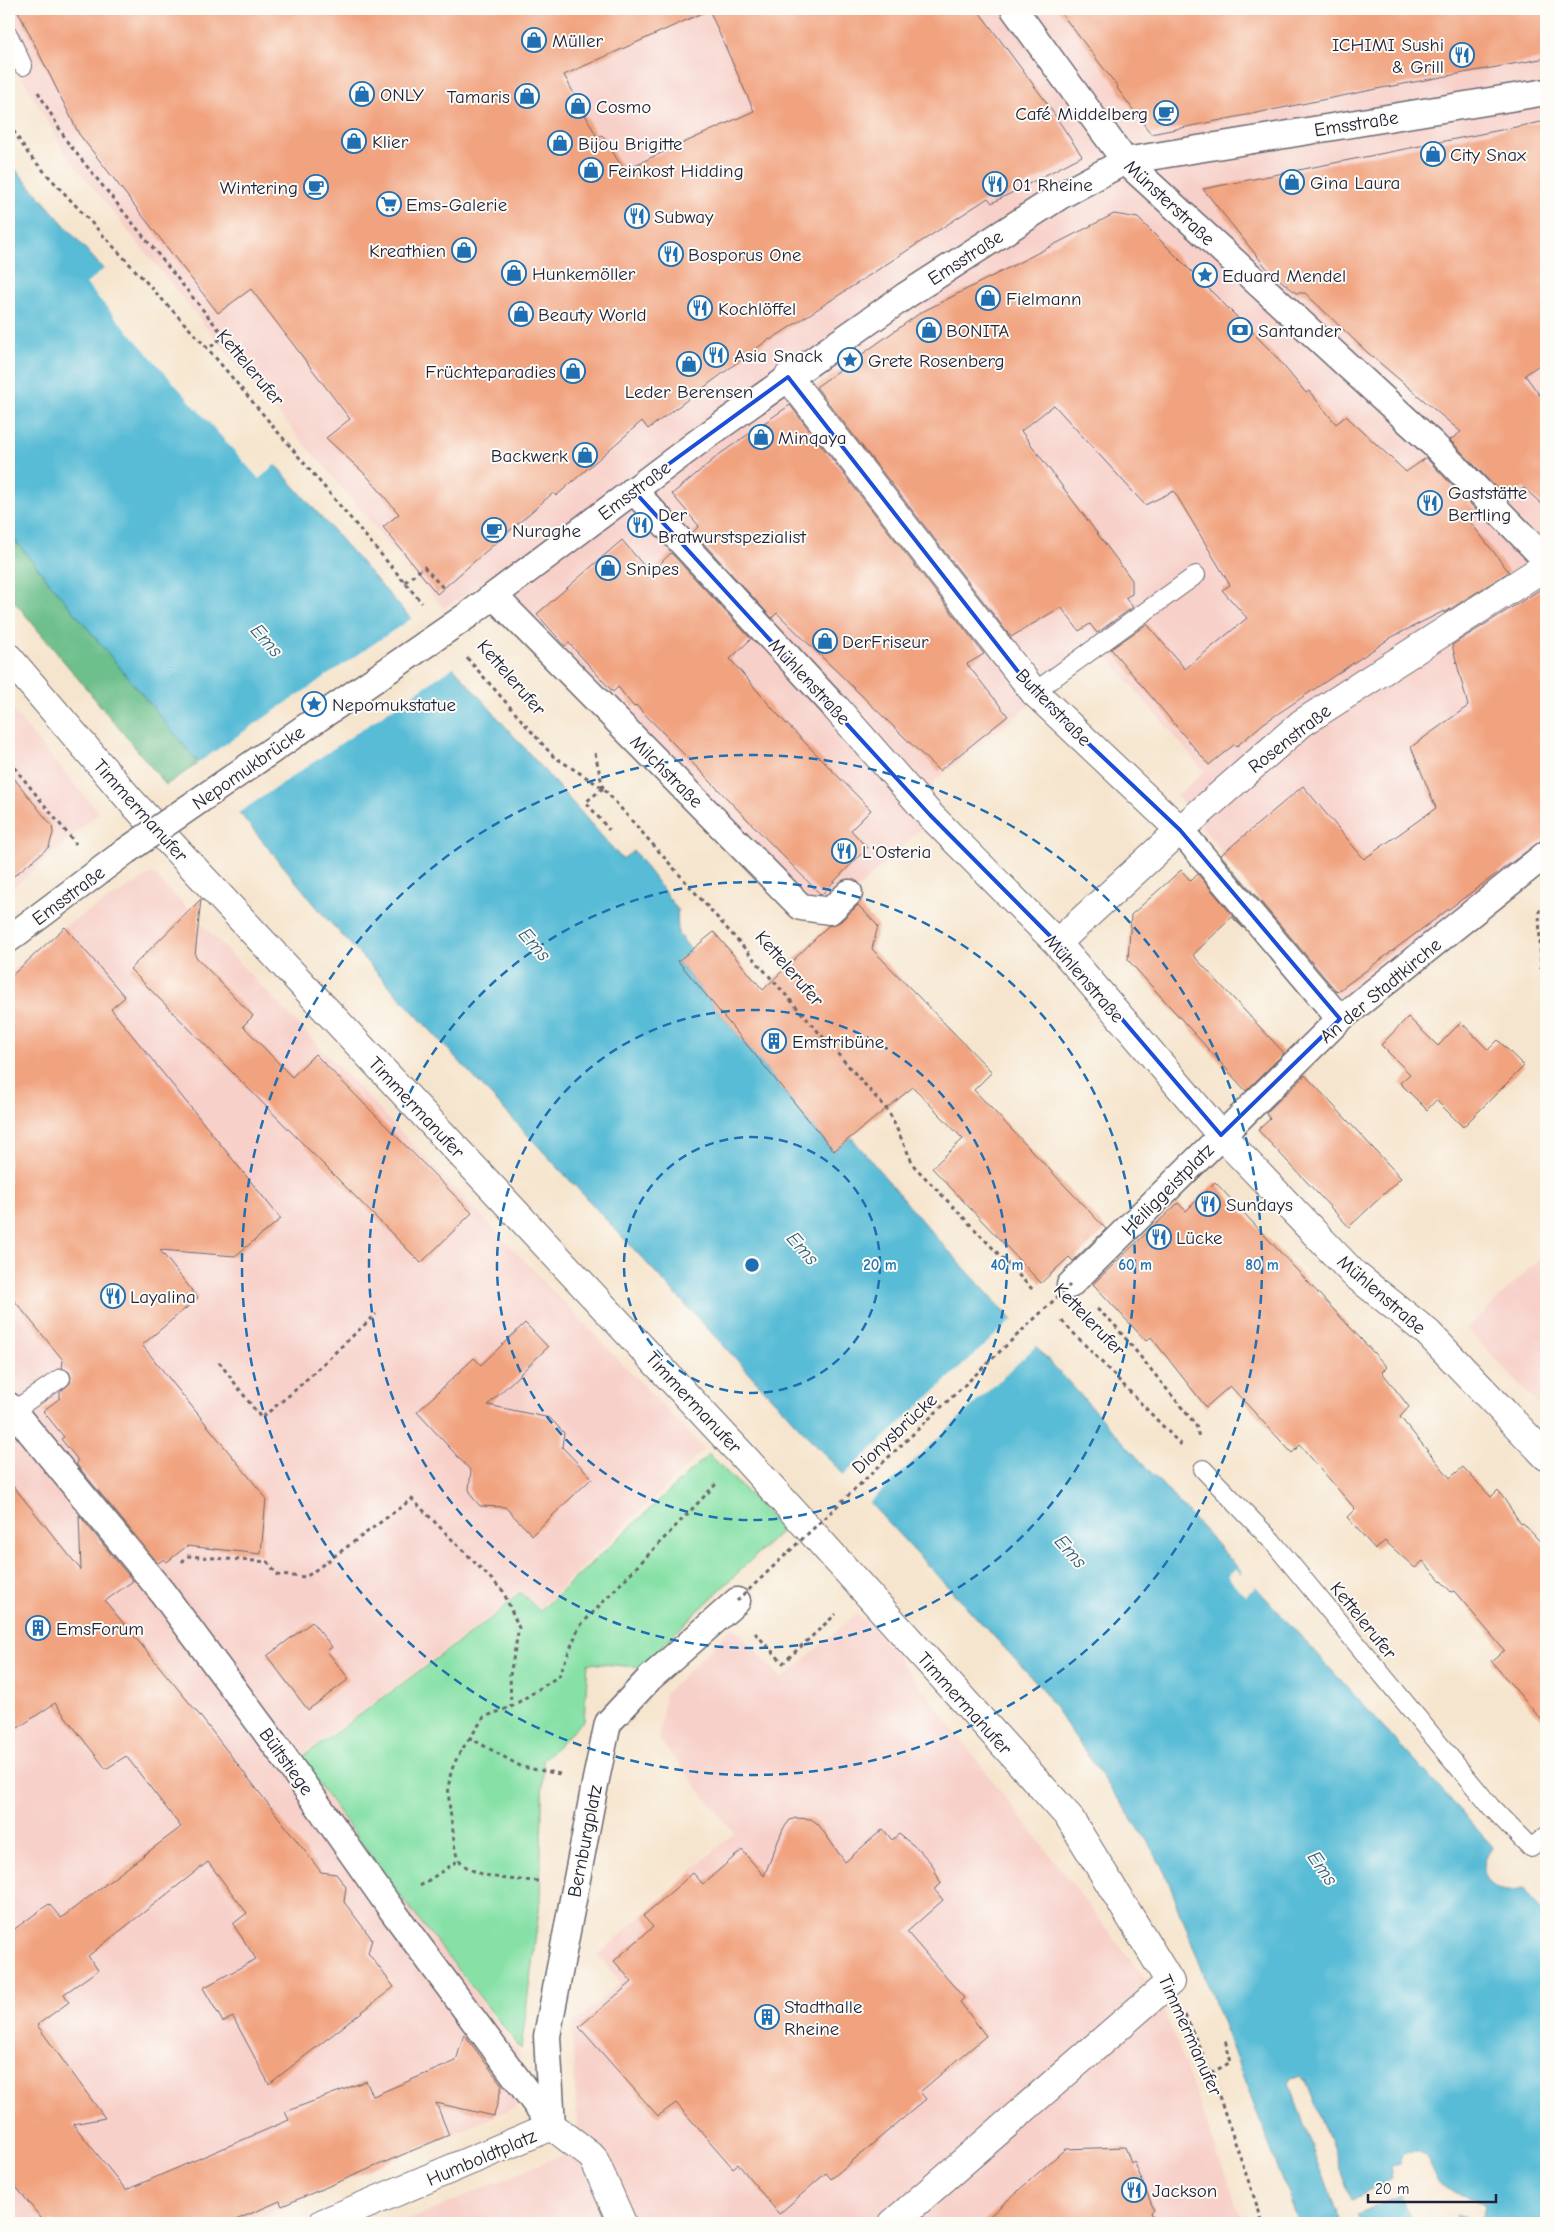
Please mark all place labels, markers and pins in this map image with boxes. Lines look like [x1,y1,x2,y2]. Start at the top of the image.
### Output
shop icon: Müller [521,27,547,53]
place label: Müller [552,30,603,52]
place label: ICHIMI Sushi & Grill [1332,34,1444,78]
restaurant icon: ICHIMI Sushi & Grill [1449,42,1475,68]
shop icon: ONLY [349,81,375,107]
shop icon: Tamaris [514,83,540,109]
place label: ONLY [380,84,425,106]
place label: Tamaris [447,86,510,108]
shop icon: Cosmo [565,93,591,119]
place label: Cosmo [596,96,651,118]
cafe icon: Café Middelberg [1153,100,1179,126]
place label: Café Middelberg [1015,103,1148,125]
shop icon: Klier [341,128,367,154]
shop icon: Bijou Brigitte [547,130,573,156]
place label: Klier [372,131,409,153]
place label: Bijou Brigitte [578,133,683,155]
shop icon: City Snax [1420,141,1446,167]
place label: City Snax [1450,144,1527,166]
shop icon: Feinkost Hidding [578,157,604,183]
place label: Feinkost Hidding [608,160,744,182]
shop icon: Gina Laura [1279,169,1305,195]
restaurant icon: 01 Rheine [982,171,1008,197]
place label: Gina Laura [1310,172,1400,194]
cafe icon: Wintering [303,174,329,200]
place label: 01 Rheine [1012,174,1093,196]
place label: Wintering [220,177,298,199]
supermarket icon: Ems-Galerie [376,191,402,217]
place label: Ems-Galerie [406,194,507,216]
restaurant icon: Subway [624,203,650,229]
place label: Subway [654,206,714,228]
shop icon: Kreathien [451,237,477,263]
place label: Kreathien [369,240,446,262]
restaurant icon: Bosporus One [658,241,684,267]
place label: Bosporus One [688,244,802,266]
shop icon: Hunkemöller [501,260,527,286]
place icon: Eduard Mendel [1192,262,1218,288]
place label: Hunkemöller [532,263,636,285]
place label: Eduard Mendel [1222,265,1346,287]
shop icon: Fielmann [975,285,1001,311]
place label: Fielmann [1006,288,1082,310]
restaurant icon: Kochlöffel [687,295,713,321]
place label: Kochlöffel [718,298,796,320]
shop icon: Beauty World [508,301,534,327]
place label: Beauty World [538,304,647,326]
shop icon: BONITA [916,317,942,343]
bank icon: Santander [1227,317,1253,343]
place label: BONITA [946,320,1009,342]
place label: Santander [1258,320,1342,342]
restaurant icon: Asia Snack [703,342,729,368]
place label: Asia Snack [734,345,823,367]
place icon: Grete Rosenberg [837,347,863,373]
place label: Grete Rosenberg [868,350,1005,372]
shop icon: Leder Berensen [676,351,702,377]
shop icon: Früchteparadies [560,358,586,384]
place label: Früchteparadies [425,361,556,383]
place label: Leder Berensen [625,381,753,403]
shop icon: Minqaya [748,424,774,450]
place label: Minqaya [778,427,846,449]
shop icon: Backwerk [572,442,598,468]
place label: Backwerk [491,445,569,467]
place label: Gaststätte Bertling [1448,482,1527,526]
restaurant icon: Gaststätte Bertling [1417,490,1443,516]
place label: Der Bratwurstspezialist [658,504,806,548]
restaurant icon: Der Bratwurstspezialist [627,512,653,538]
cafe icon: Nuraghe [481,517,507,543]
place label: Nuraghe [512,520,581,542]
shop icon: Snipes [595,555,621,581]
place label: Snipes [626,558,679,580]
shop icon: DerFriseur [812,628,838,654]
place label: DerFriseur [842,631,929,653]
place icon: Nepomukstatue [301,691,327,717]
place label: Nepomukstatue [332,694,456,716]
restaurant icon: L'Osteria [831,838,857,864]
place label: L'Osteria [862,841,931,863]
building icon: Emstribüne [761,1028,787,1054]
place label: Emstribüne [792,1031,884,1053]
restaurant icon: Sundays [1195,1191,1221,1217]
place label: Sundays [1226,1194,1293,1216]
restaurant icon: Lücke [1146,1224,1172,1250]
place label: Lücke [1176,1227,1222,1249]
centre of rings [743,1256,761,1274]
restaurant icon: Layalina [100,1283,126,1309]
place label: Layalina [130,1286,196,1308]
building icon: EmsForum [25,1615,51,1641]
place label: EmsForum [56,1618,144,1640]
place label: Stadthalle Rheine [784,1996,863,2040]
building icon: Stadthalle Rheine [754,2004,780,2030]
restaurant icon: Jackson [1121,2177,1147,2203]
place label: Jackson [1152,2180,1217,2202]

